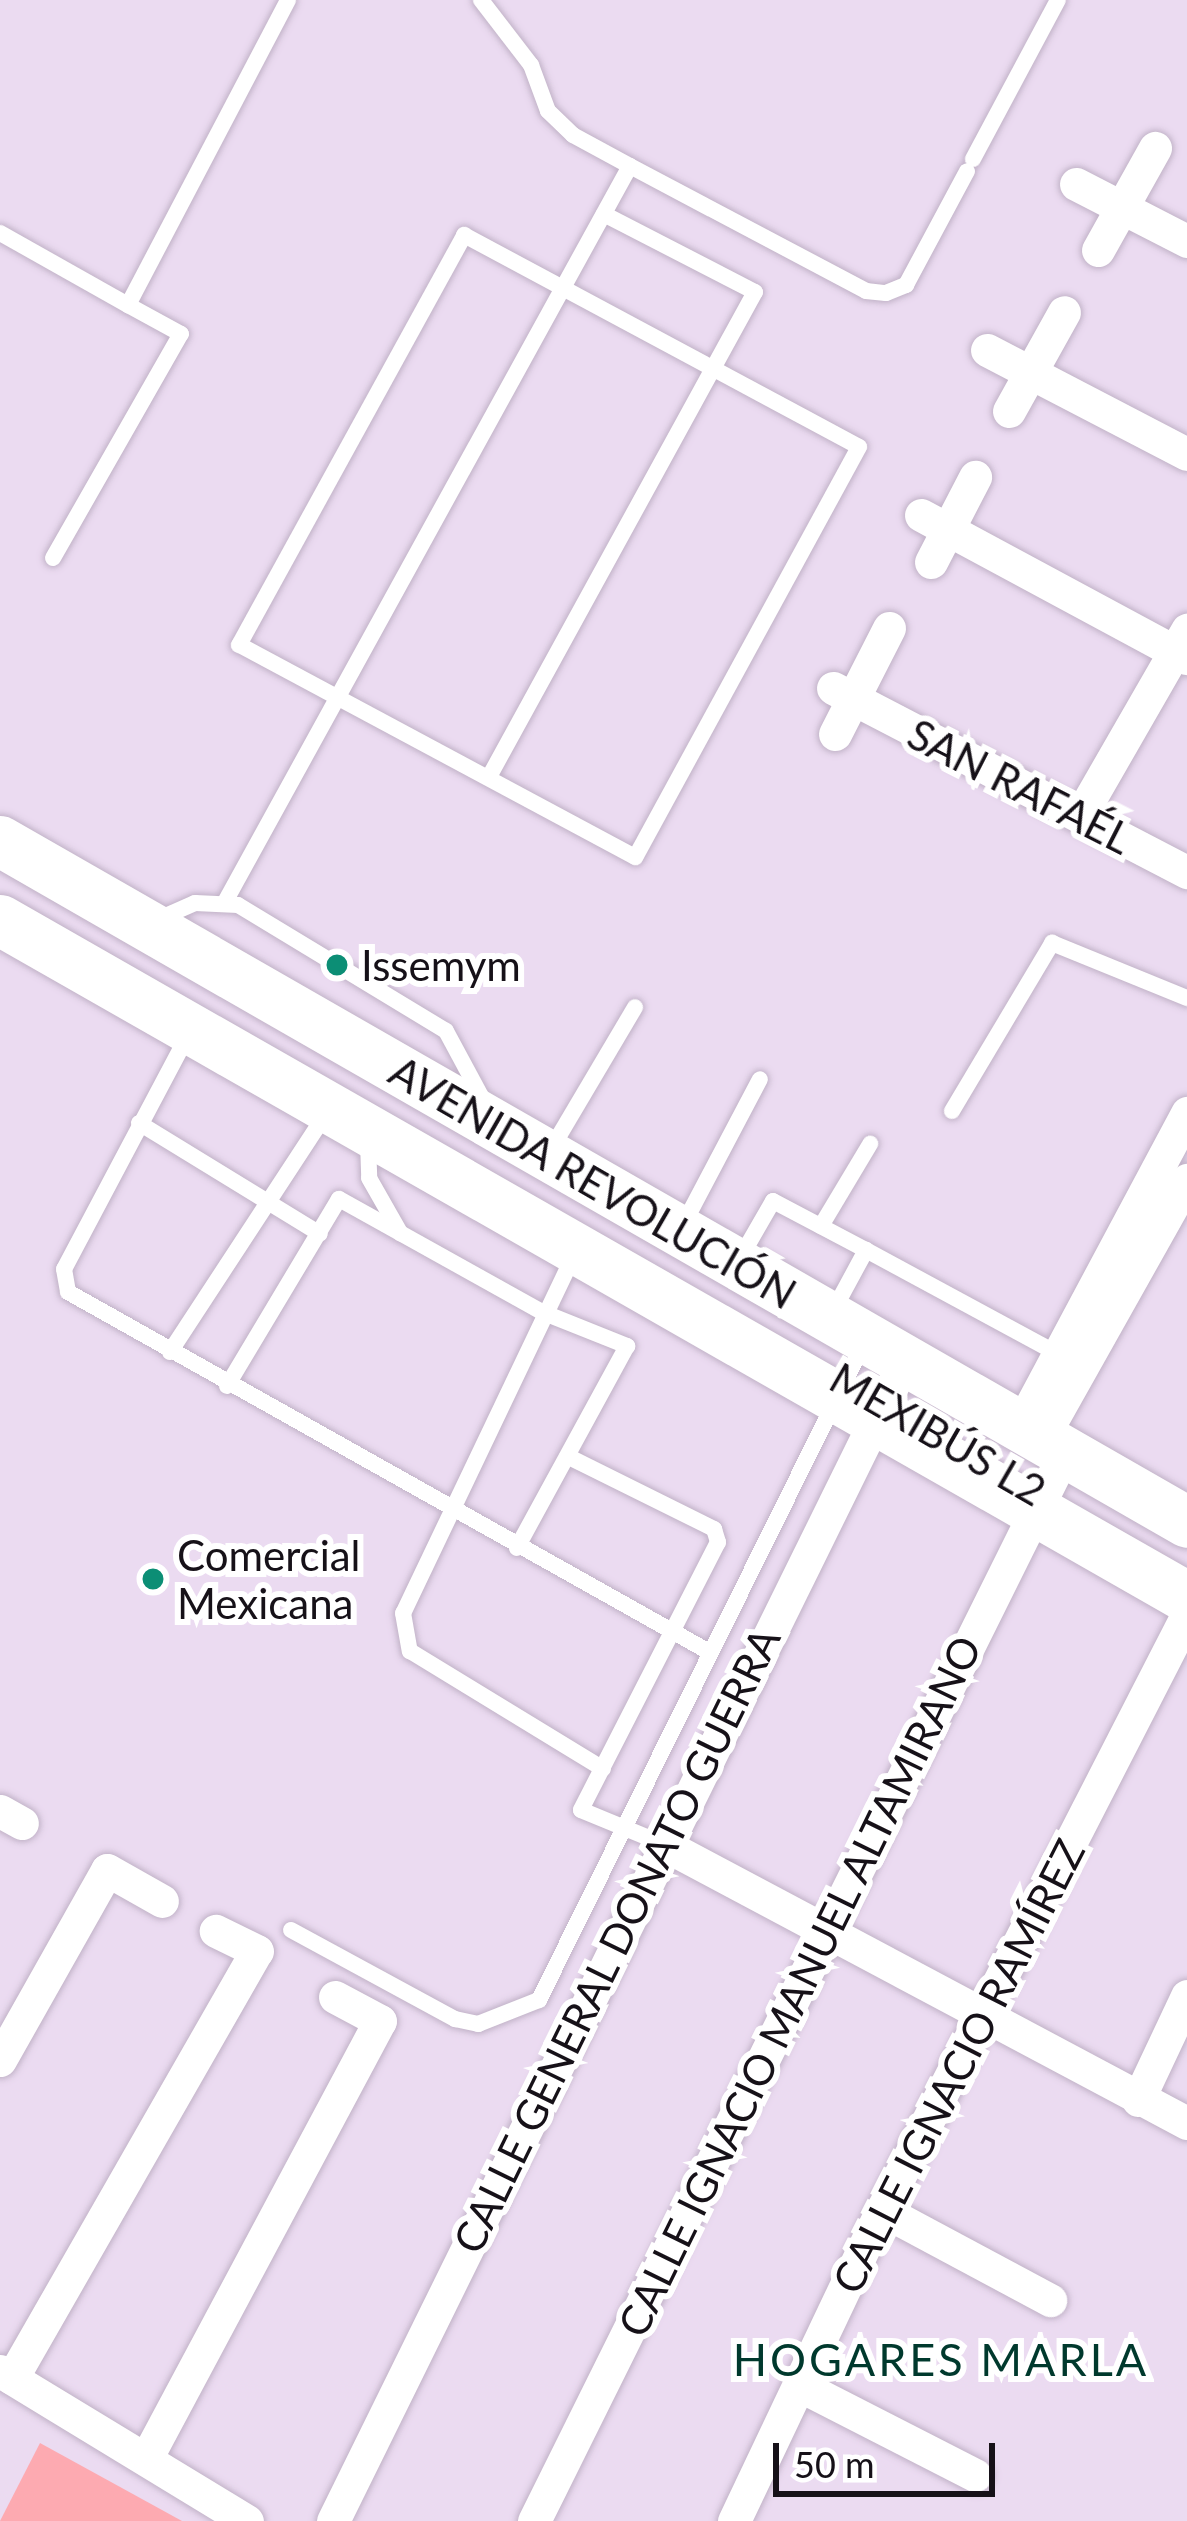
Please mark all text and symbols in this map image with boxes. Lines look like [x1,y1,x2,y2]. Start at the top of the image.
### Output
street label: SAN RAFAÉL [900,708,1140,864]
place label: Issemym [361,940,521,990]
marker: Issemym [324,952,350,978]
street label: AVENIDA REVOLUCIÓN [381,1045,805,1319]
street label: MEXIBÚS L2 [822,1352,1054,1516]
place label: Comercial Mexicana [177,1530,361,1628]
marker: Comercial Mexicana [140,1566,166,1592]
street label: CALLE GENERAL DONATO GUERRA [442,1619,790,2261]
street label: CALLE IGNACIO MANUEL ALTAMIRANO [606,1626,992,2346]
street label: CALLE IGNACIO RAMÍREZ [822,1831,1094,2301]
district label: HOGARES MARLA [733,2333,1149,2387]
scale bar [779,2419,1001,2493]
text: 50 m [794,2442,875,2486]

